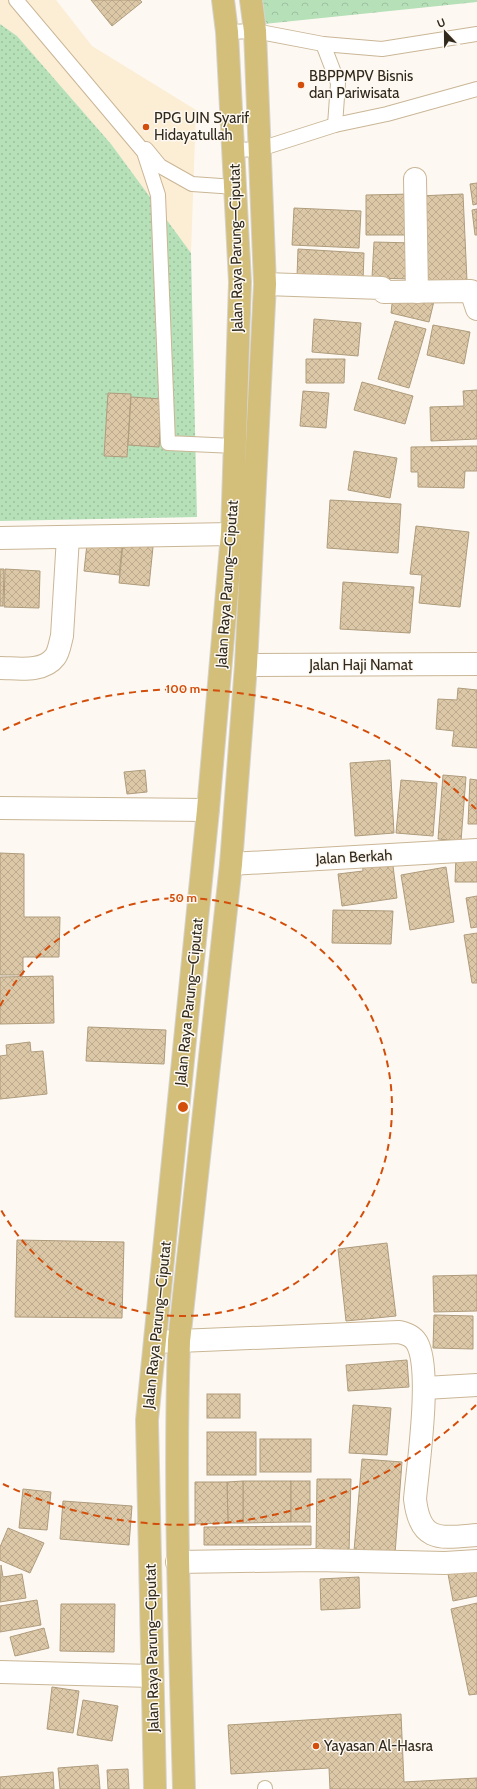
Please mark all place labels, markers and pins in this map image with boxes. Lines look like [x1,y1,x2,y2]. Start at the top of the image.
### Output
place label: BBPPMPV Bisnis dan Pariwisata [309,67,413,102]
marker: BBPPMPV Bisnis dan Pariwisata [296,80,306,90]
place label: PPG UIN Syarif Hidayatullah [154,109,249,144]
marker: PPG UIN Syarif Hidayatullah [141,122,151,132]
centre of rings [176,1100,190,1114]
place label: Yayasan Al-Hasra [323,1737,434,1755]
marker: Yayasan Al-Hasra [311,1741,321,1751]

